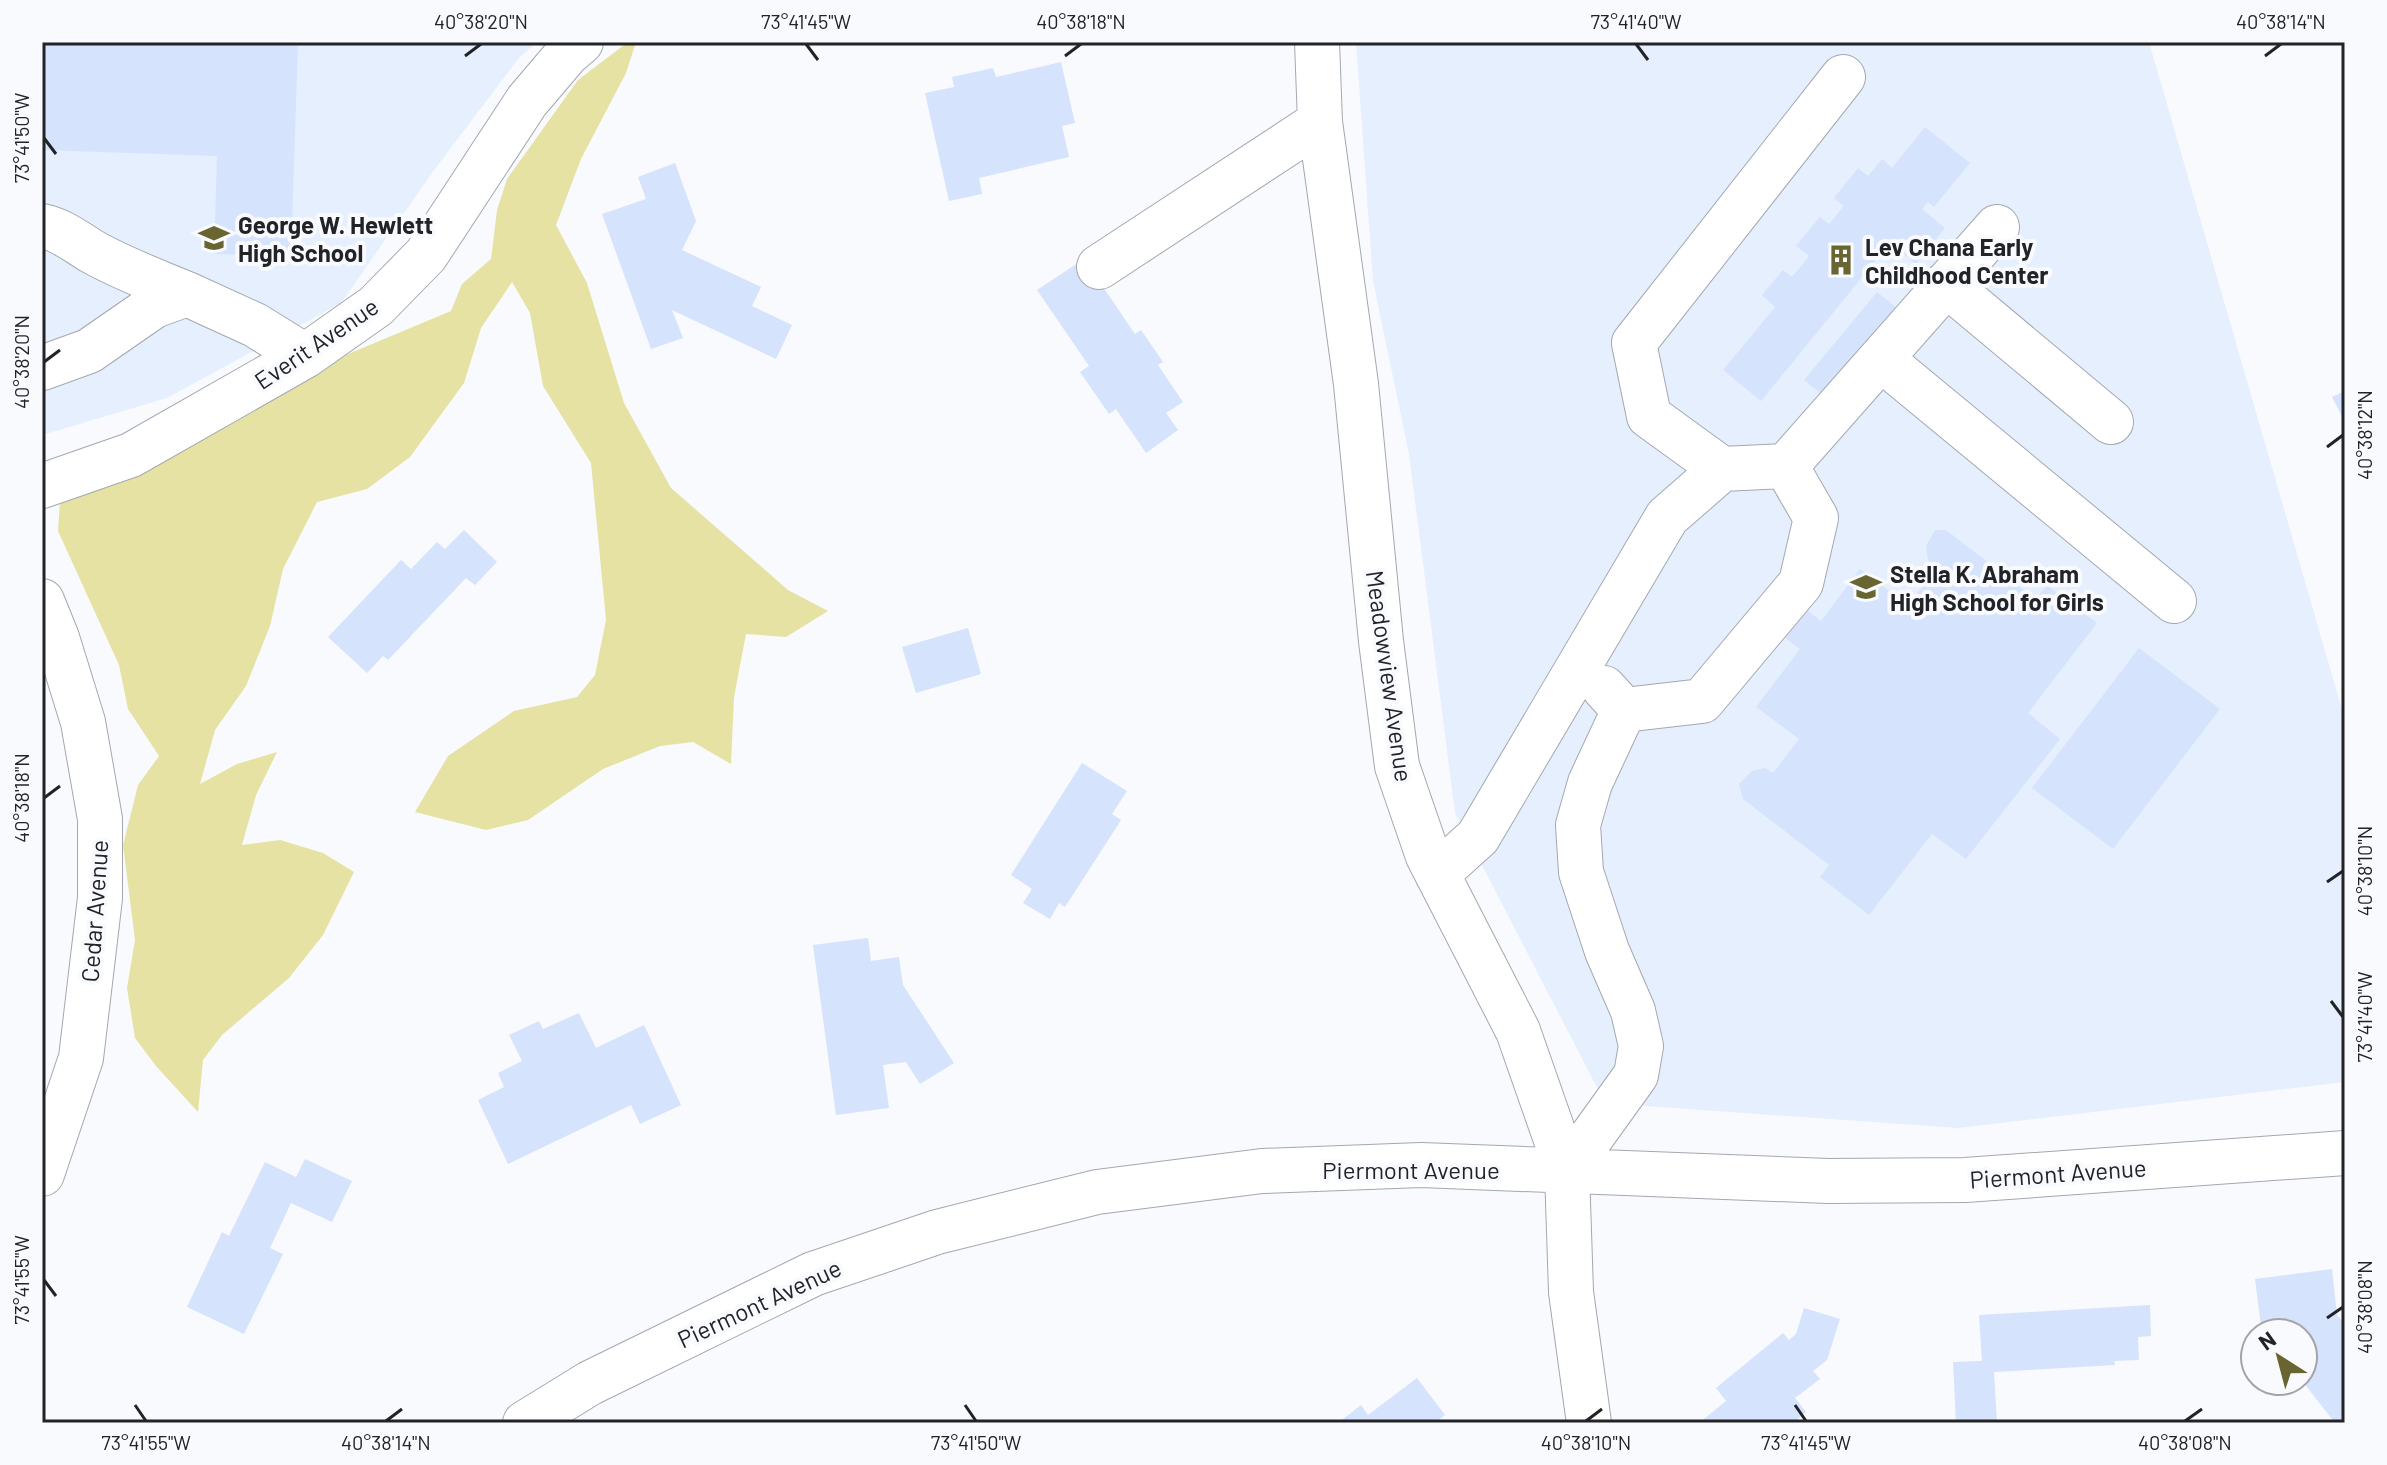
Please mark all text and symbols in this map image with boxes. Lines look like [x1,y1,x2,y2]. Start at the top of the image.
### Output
text: 40°38'20"N [434,9,528,33]
text: 73°41'45"W [761,9,852,33]
text: 40°38'18"N [1036,9,1126,33]
text: 73°41'40"W [1590,9,1682,33]
text: 40°38'14"N [2236,9,2326,33]
text: 73°41'50"W [9,92,33,183]
place label: George W. Hewlett High School [238,210,433,267]
school or university icon: George W. Hewlett High School [197,221,231,255]
place label: Lev Chana Early Childhood Center [1865,232,2049,289]
building icon: Lev Chana Early Childhood Center [1824,243,1858,277]
street label: Everit Avenue [249,291,383,395]
text: 40°38'20"N [9,315,33,409]
text: 40°38'12"N [2352,390,2376,480]
place label: Stella K. Abraham High School for Girls [1890,559,2104,616]
street label: Meadowview Avenue [1361,568,1419,784]
school or university icon: Stella K. Abraham High School for Girls [1849,570,1883,604]
text: 40°38'18"N [9,753,33,843]
text: 40°38'10"N [2352,826,2376,916]
street label: Cedar Avenue [75,839,113,983]
text: 73°41'40"W [2352,971,2376,1063]
street label: Piermont Avenue [1969,1152,2147,1194]
street label: Piermont Avenue [1322,1155,1500,1184]
text: 73°41'55"W [9,1235,33,1325]
street label: Piermont Avenue [672,1252,846,1354]
text: 40°38'08"N [2352,1260,2376,1354]
north arrow [2239,1317,2319,1397]
text: N [2253,1325,2280,1355]
text: 73°41'55"W [101,1430,191,1454]
text: 40°38'14"N [341,1430,431,1454]
text: 73°41'50"W [931,1430,1022,1454]
text: 40°38'10"N [1541,1430,1631,1454]
text: 73°41'45"W [1761,1430,1852,1454]
text: 40°38'08"N [2138,1430,2232,1454]

